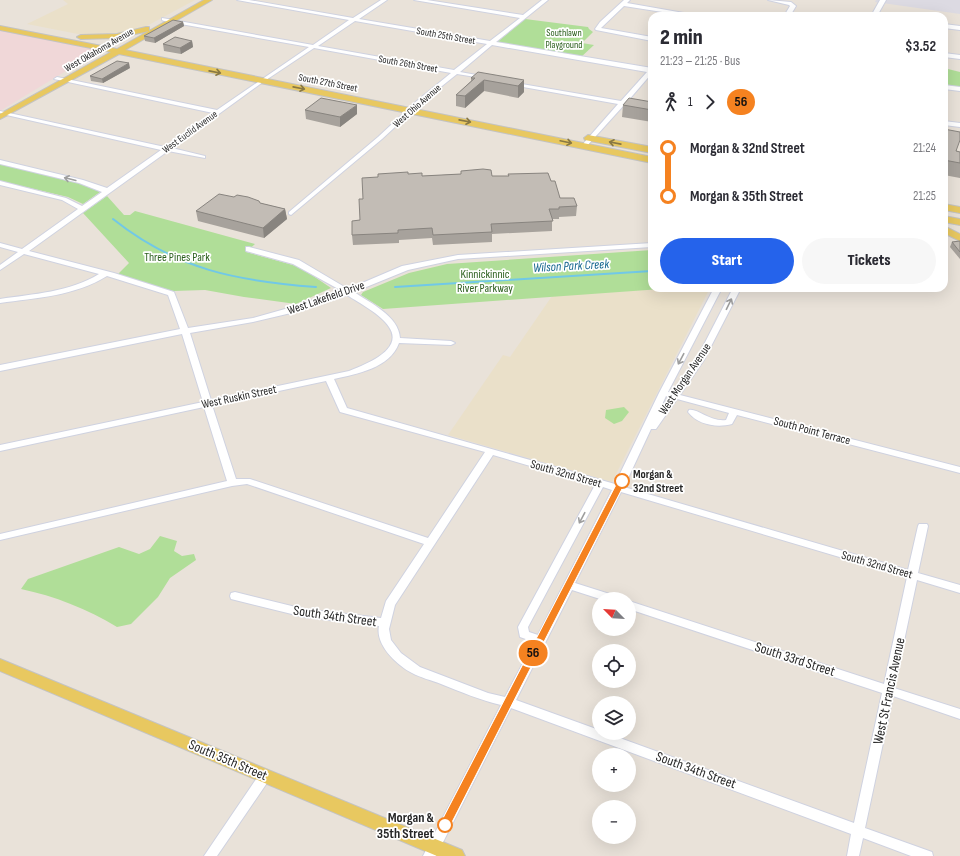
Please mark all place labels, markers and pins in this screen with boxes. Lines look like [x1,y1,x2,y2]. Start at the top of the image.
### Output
place label: Morgan & 32nd Street [633,467,683,496]
marker: Morgan & 32nd Street [614,473,630,489]
place label: Morgan & 35th Street [377,809,435,842]
marker: Morgan & 35th Street [437,817,453,833]

